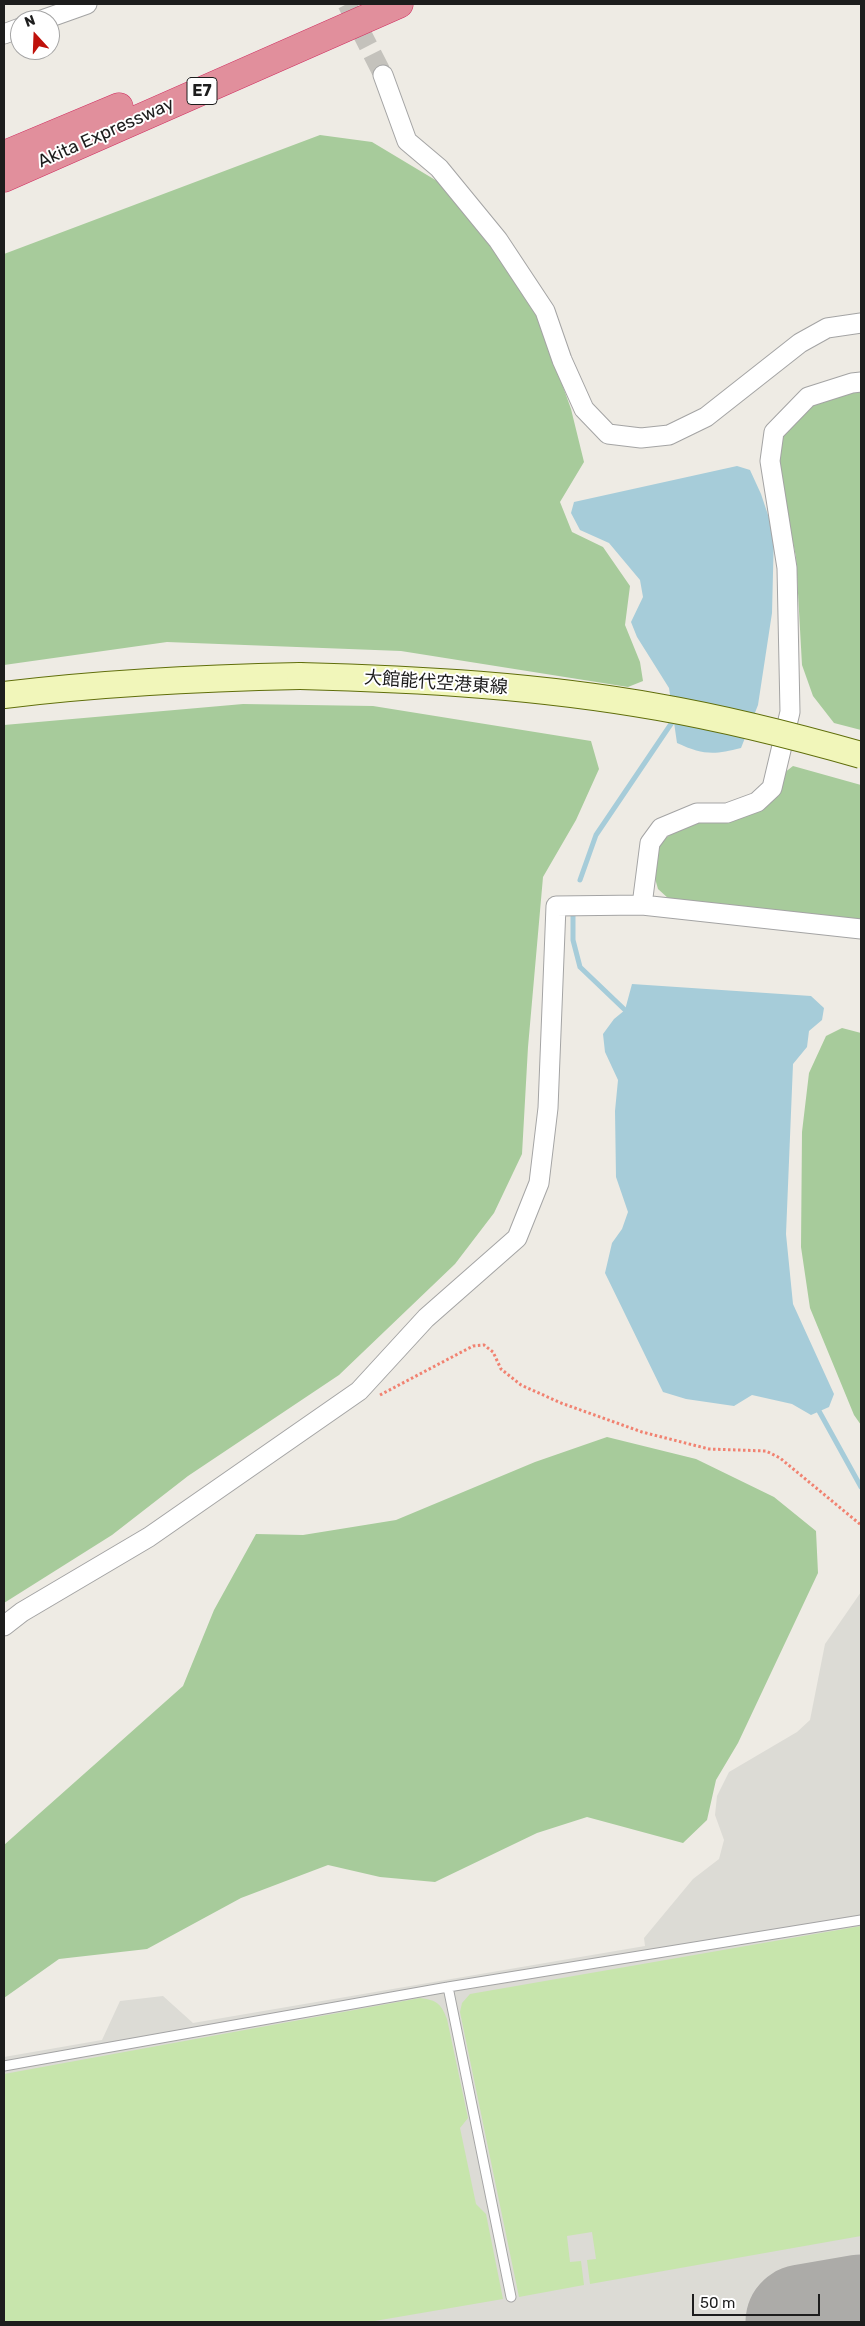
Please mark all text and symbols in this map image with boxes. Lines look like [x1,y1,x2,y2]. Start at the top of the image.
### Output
north arrow [10,10,60,60]
text: N [22,12,38,31]
road number: E7 [187,78,217,104]
street label: Akita Expressway [34,93,178,173]
street label: 大館能代空港東線 [363,667,509,699]
scale bar [695,2284,822,2316]
text: 50 m [700,2294,735,2312]

